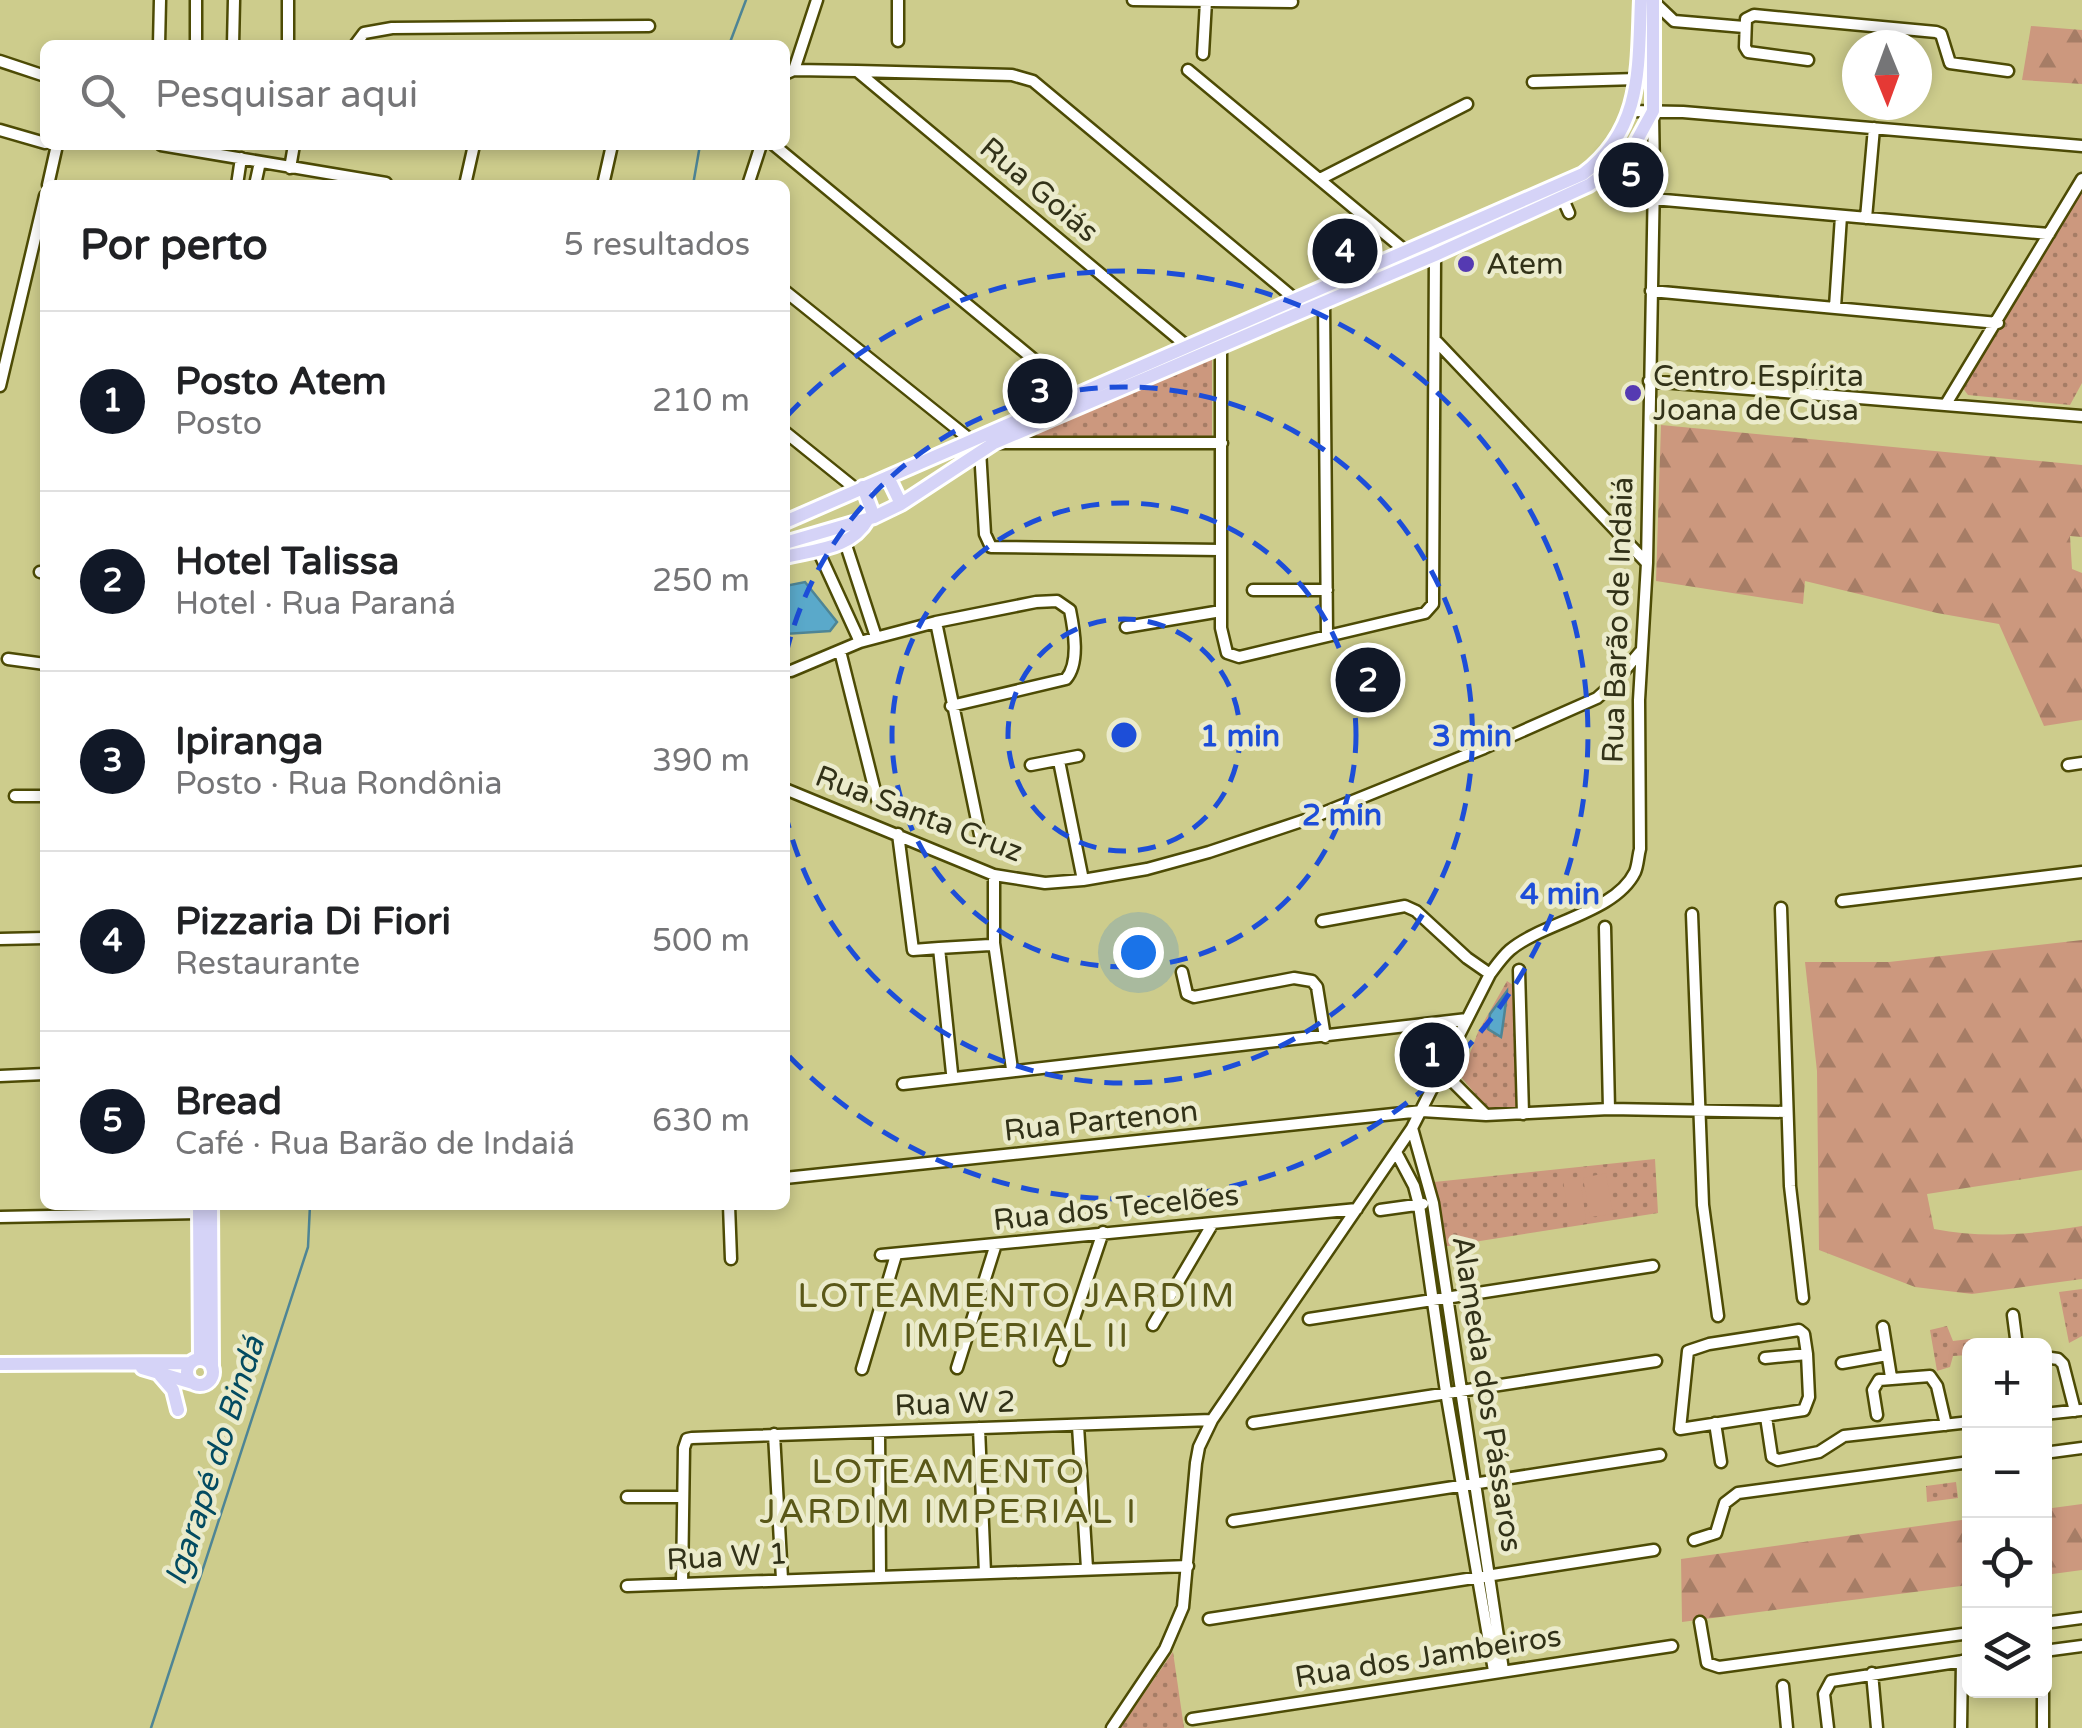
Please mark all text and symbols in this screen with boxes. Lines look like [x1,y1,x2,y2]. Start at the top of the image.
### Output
north arrow [1842,30,1932,120]
search box [40,40,790,150]
icon: search [75,68,130,123]
text: Pesquisar aqui [155,72,418,118]
street label: Rua Goiás [972,130,1106,250]
pin: 5 [1598,138,1664,212]
pin: 4 [1312,214,1378,288]
text: Por perto [80,220,268,271]
text: 5 resultados [564,226,750,264]
place label: Atem [1486,246,1563,283]
marker: Atem [1455,253,1477,275]
pin: 3 [1008,354,1072,428]
place label: Centro Espírita Joana de Cusa [1653,358,1864,429]
text: Posto Atem [175,359,387,405]
text: 1 [102,382,123,420]
text: 210 m [652,382,750,420]
marker: Centro Espírita Joana de Cusa [1622,382,1644,404]
text: Posto [175,405,262,443]
street label: Rua Barão de Indaiá [1595,476,1641,764]
text: Hotel Talissa [175,539,399,585]
text: 2 [102,562,123,600]
text: 250 m [652,562,750,600]
text: Hotel · Rua Paraná [175,585,456,623]
pin: 2 [1336,642,1400,718]
centre of rings [1106,717,1142,753]
text: 1 min [1200,718,1280,755]
text: 3 min [1432,718,1512,755]
text: Ipiranga [175,719,323,765]
text: 3 [102,742,123,780]
text: 390 m [652,742,750,780]
street label: Rua Santa Cruz [810,757,1028,871]
text: Posto · Rua Rondônia [175,765,503,803]
text: 2 min [1302,797,1382,834]
text: 4 min [1520,876,1600,913]
text: Pizzaria Di Fiori [175,899,451,945]
text: 4 [102,922,123,960]
text: 500 m [652,922,750,960]
your location [1113,927,1164,978]
text: Restaurante [175,945,360,983]
pin: 1 [1400,1018,1464,1092]
text: Bread [175,1079,282,1125]
street label: Rua Partenon [1002,1092,1200,1150]
text: 5 [102,1102,123,1140]
text: 630 m [652,1102,750,1140]
text: Café · Rua Barão de Indaiá [175,1125,575,1163]
street label: Rua dos Tecelões [991,1177,1241,1239]
street label: Alameda dos Pássaros [1444,1233,1530,1555]
district label: LOTEAMENTO JARDIM IMPERIAL II [797,1275,1237,1357]
water label: Igarapé do Bindá [157,1331,273,1590]
map controls [1962,1338,2052,1698]
button: + [1962,1338,2052,1428]
street label: Rua W 2 [894,1383,1016,1425]
button: − [1962,1428,2052,1518]
district label: LOTEAMENTO JARDIM IMPERIAL I [760,1451,1138,1533]
button: locate [1962,1518,2052,1608]
street label: Rua W 1 [665,1535,789,1579]
button: layers [1962,1608,2052,1698]
street label: Rua dos Jambeiros [1292,1618,1564,1696]

